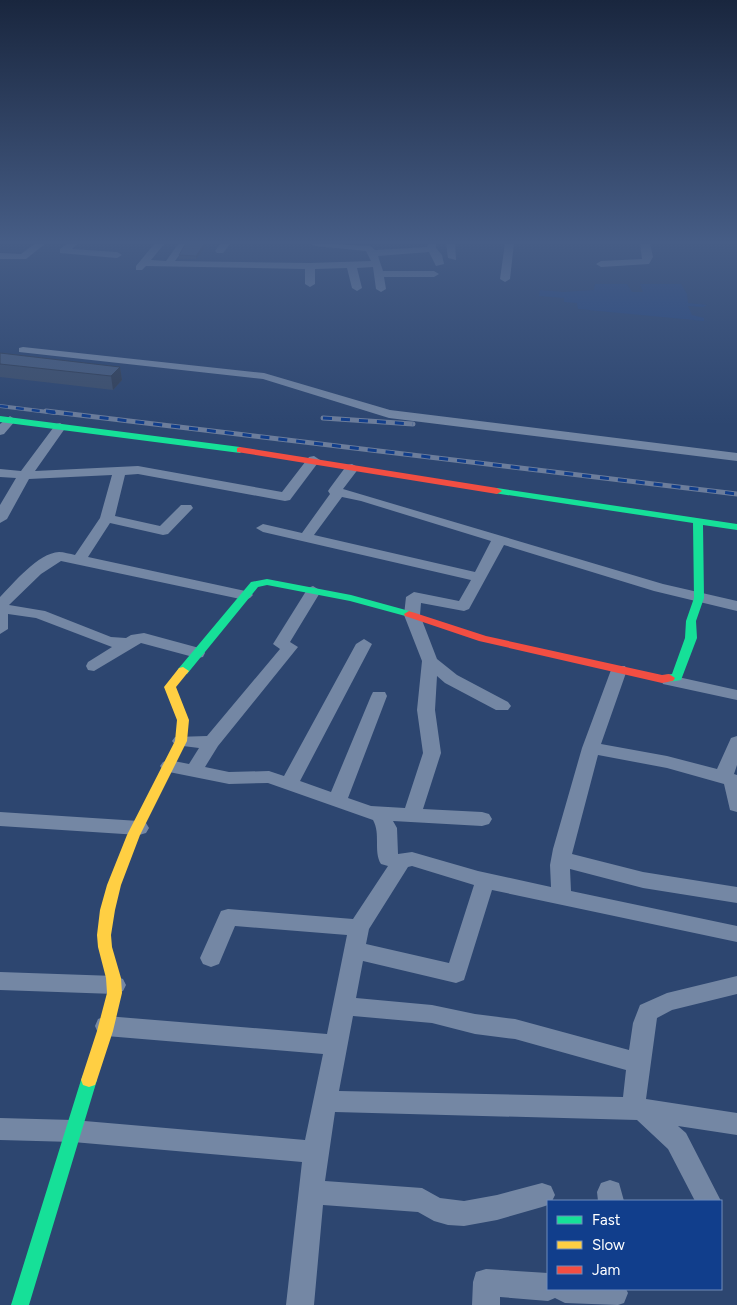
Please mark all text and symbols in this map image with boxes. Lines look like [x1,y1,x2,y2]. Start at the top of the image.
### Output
legend [547,1200,722,1290]
text: Fast [592,1211,621,1229]
text: Slow [592,1236,625,1254]
text: Jam [592,1261,620,1279]

